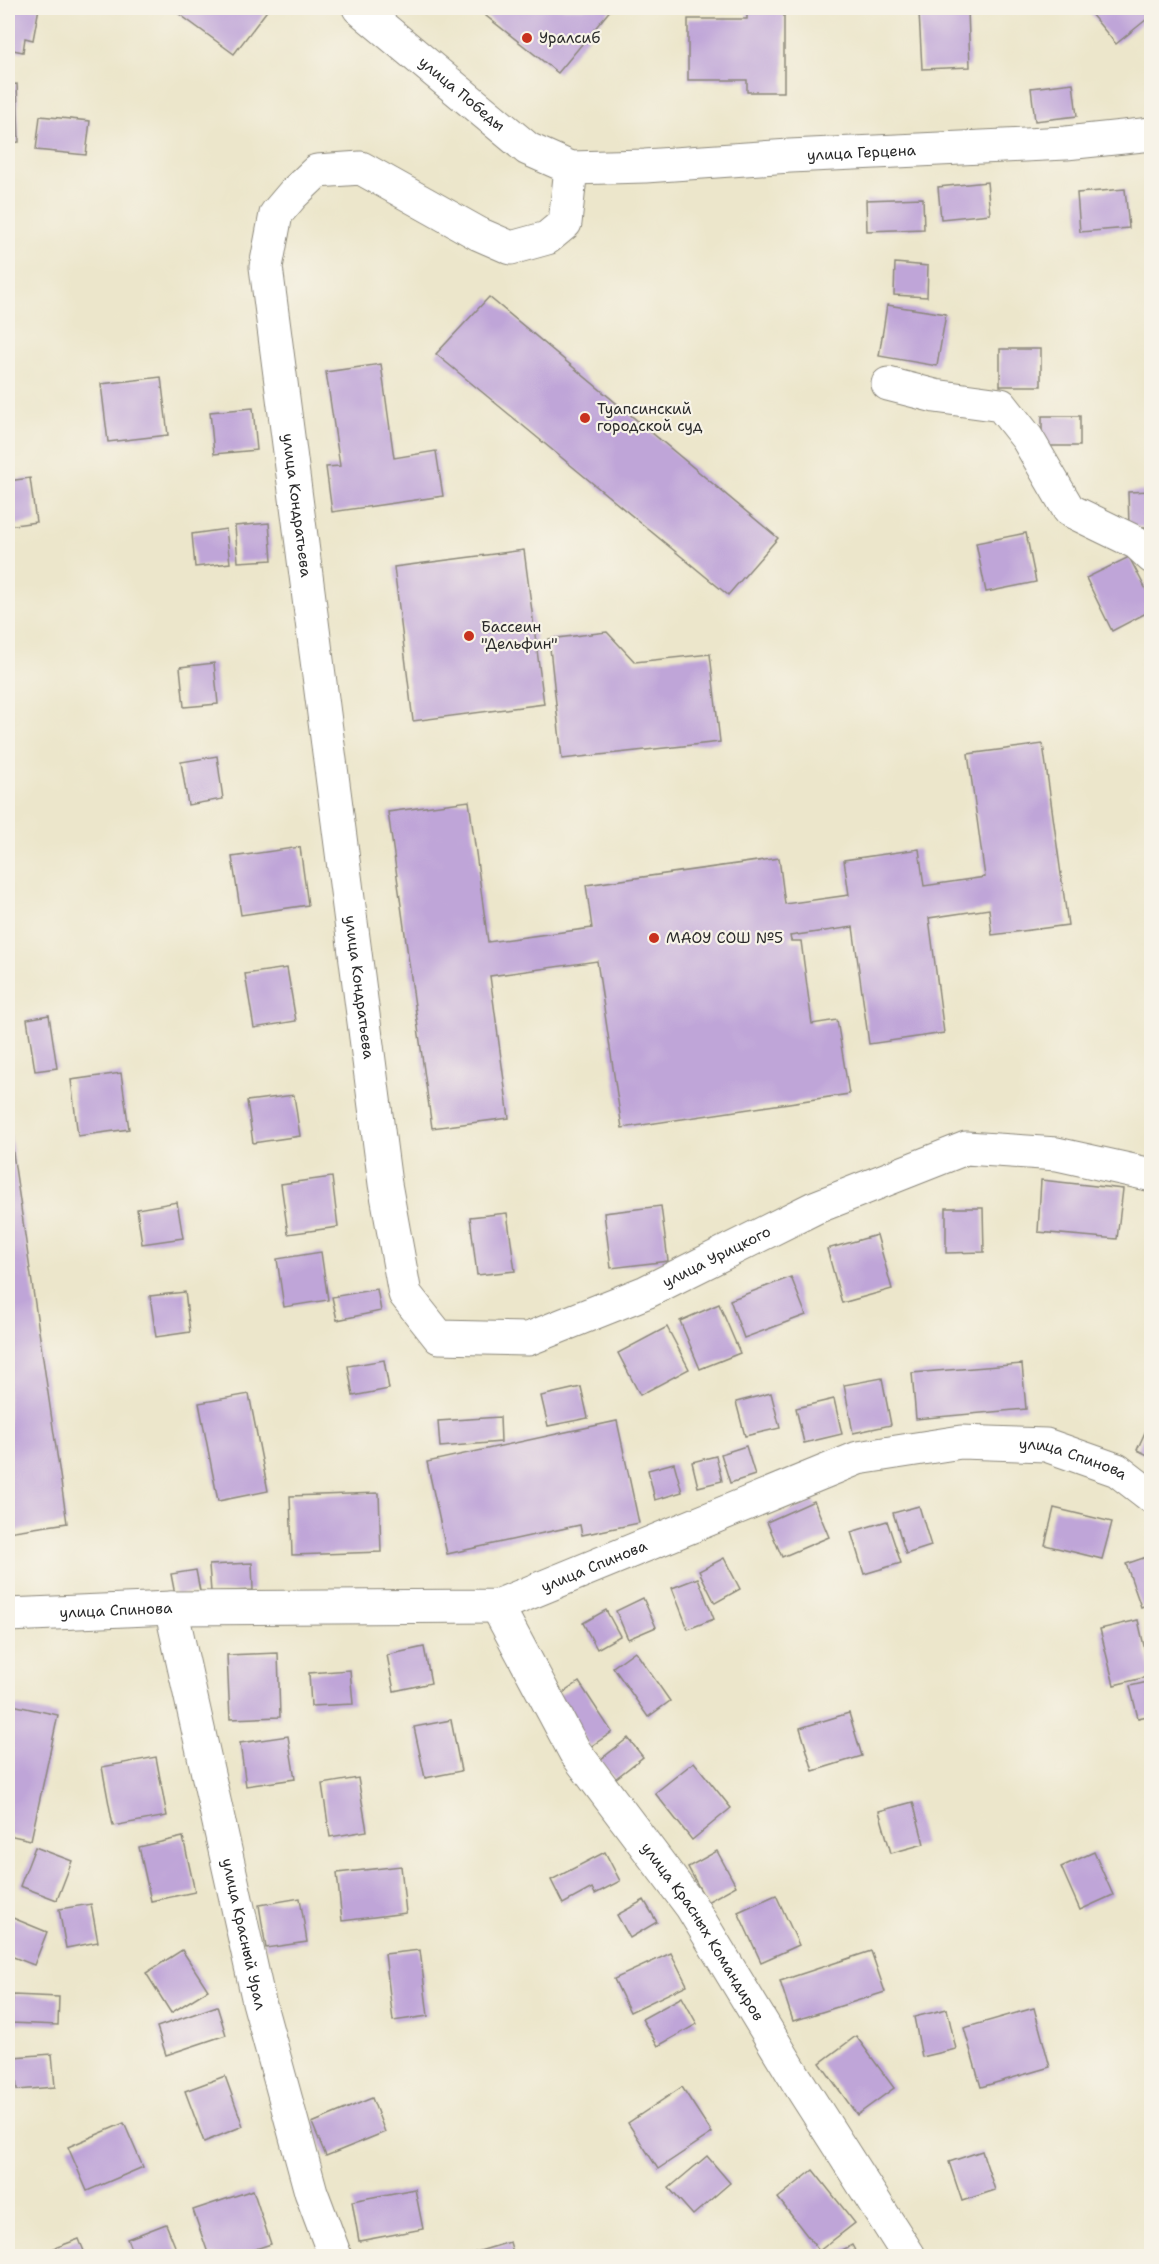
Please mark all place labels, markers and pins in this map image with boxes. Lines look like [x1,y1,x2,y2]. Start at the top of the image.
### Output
place label: Уралсиб [539,28,600,48]
marker: Уралсиб [520,31,534,45]
place label: Туапсинский городской суд [597,399,703,436]
marker: Туапсинский городской суд [578,411,592,425]
place label: Бассеин "Дельфин" [481,617,558,654]
marker: Бассеин "Дельфин" [462,629,476,643]
place label: МАОУ СОШ №5 [666,928,783,948]
marker: МАОУ СОШ №5 [647,931,661,945]

